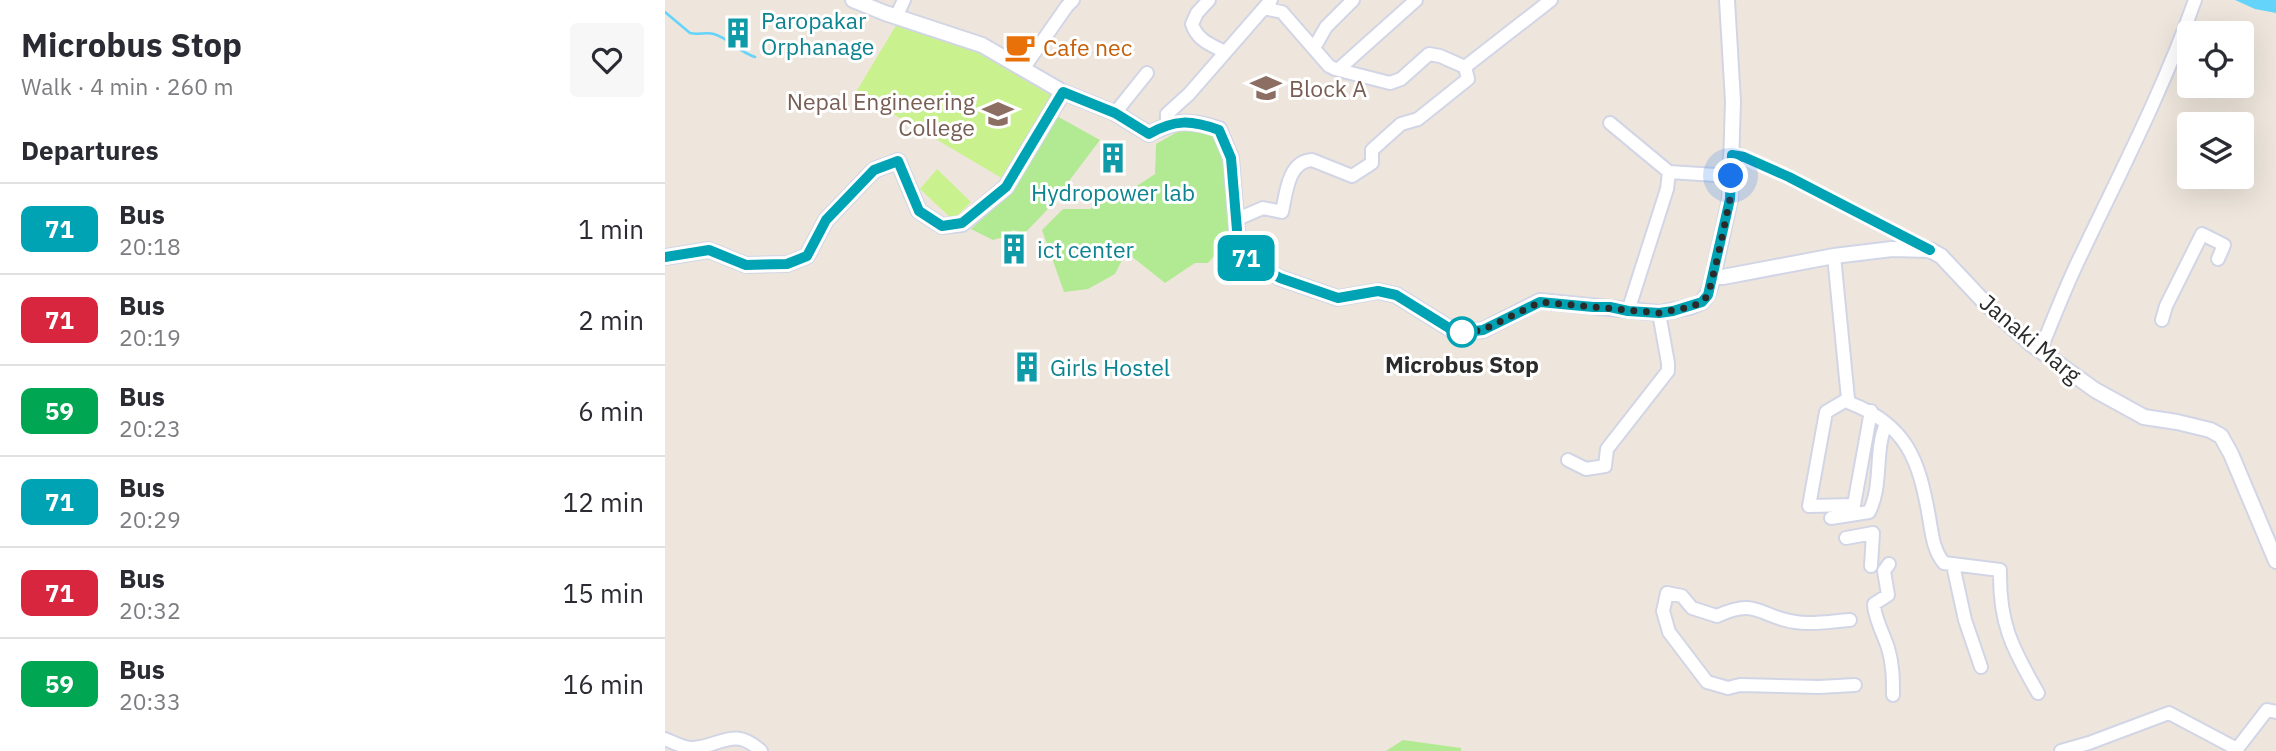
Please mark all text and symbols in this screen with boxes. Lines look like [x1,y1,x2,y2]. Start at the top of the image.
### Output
place label: Paropakar Orphanage [761,5,874,61]
building icon: Paropakar Orphanage [721,16,755,50]
map controls [2177,21,2254,189]
button: locate [2177,21,2254,98]
text: Microbus Stop [21,23,242,66]
button: heart [570,23,644,97]
cafe icon: Cafe nec [1003,30,1037,64]
place label: Cafe nec [1043,32,1132,62]
text: Walk · 4 min · 260 m [21,71,234,101]
school or university icon: Block A [1249,71,1283,105]
place label: Block A [1289,73,1367,103]
place label: Nepal Engineering College [787,86,975,142]
school or university icon: Nepal Engineering College [981,97,1015,131]
button: layers [2177,112,2254,189]
text: Departures [21,133,159,167]
building icon: Hydropower lab [1096,141,1130,175]
your location [1713,158,1748,193]
place label: Hydropower lab [1031,177,1195,207]
text: Bus [119,197,165,231]
text: 1 min [578,212,644,246]
text: 71 [45,213,74,245]
text: 20:18 [119,231,181,261]
building icon: ict center [997,232,1031,266]
place label: ict center [1037,234,1135,264]
line badge: 71 [1215,235,1277,281]
text: 71 [1232,242,1260,274]
street label: Janaki Marg [1974,287,2088,389]
text: Bus [119,288,165,322]
text: 2 min [578,303,644,337]
text: 71 [45,304,74,336]
marker: Microbus Stop [1447,317,1477,347]
text: 20:19 [119,322,181,352]
place label: Microbus Stop [1385,349,1539,379]
building icon: Girls Hostel [1010,350,1044,384]
place label: Girls Hostel [1050,352,1170,382]
text: Bus [119,379,165,413]
text: 6 min [578,394,644,428]
text: 59 [45,395,74,427]
text: 20:23 [119,413,181,443]
text: Bus [119,470,165,504]
text: 12 min [563,485,644,519]
text: 71 [45,486,74,518]
text: 20:29 [119,504,181,534]
text: Bus [119,561,165,595]
text: 15 min [563,576,644,610]
text: 71 [45,577,74,609]
text: 20:32 [119,595,181,625]
text: Bus [119,652,165,686]
text: 16 min [563,667,644,701]
text: 59 [45,668,74,700]
text: 20:33 [119,686,181,716]

